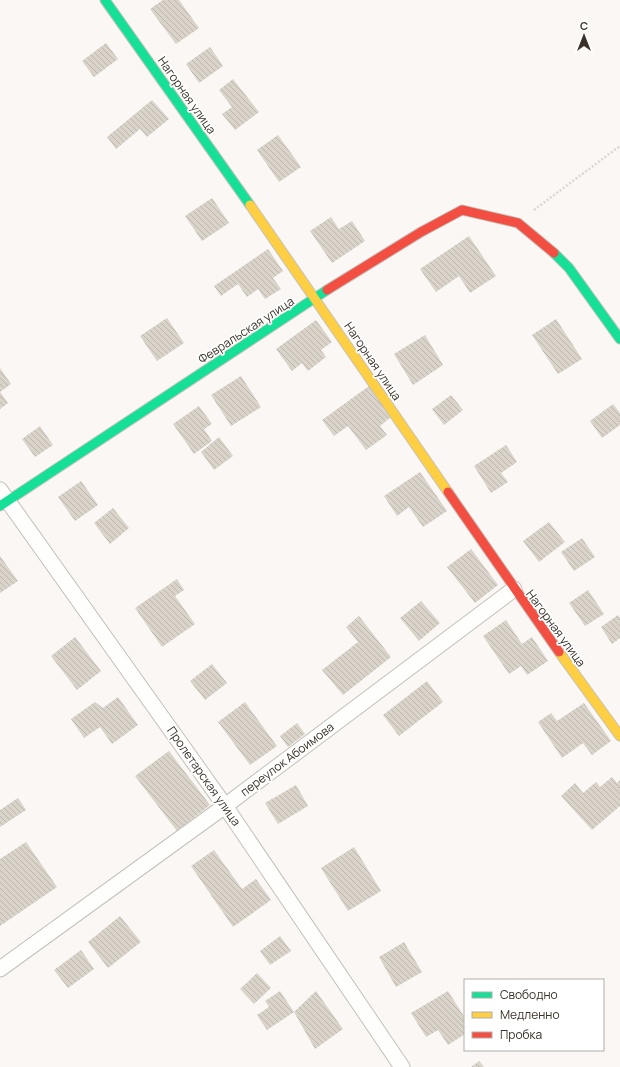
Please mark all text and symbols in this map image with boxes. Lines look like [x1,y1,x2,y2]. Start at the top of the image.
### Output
north arrow [564,16,604,56]
text: С [580,18,588,33]
street label: Нагорная улица [154,53,220,137]
street label: Февральская улица [195,293,297,367]
street label: Нагорная улица [340,318,406,404]
street label: Нагорная улица [522,586,590,670]
street label: переулок Абоимова [237,718,337,800]
street label: Пролетарская улица [163,723,245,829]
legend [464,979,604,1051]
text: Свободно [500,986,558,1003]
text: Медленно [500,1006,560,1023]
text: Пробка [500,1026,542,1043]

